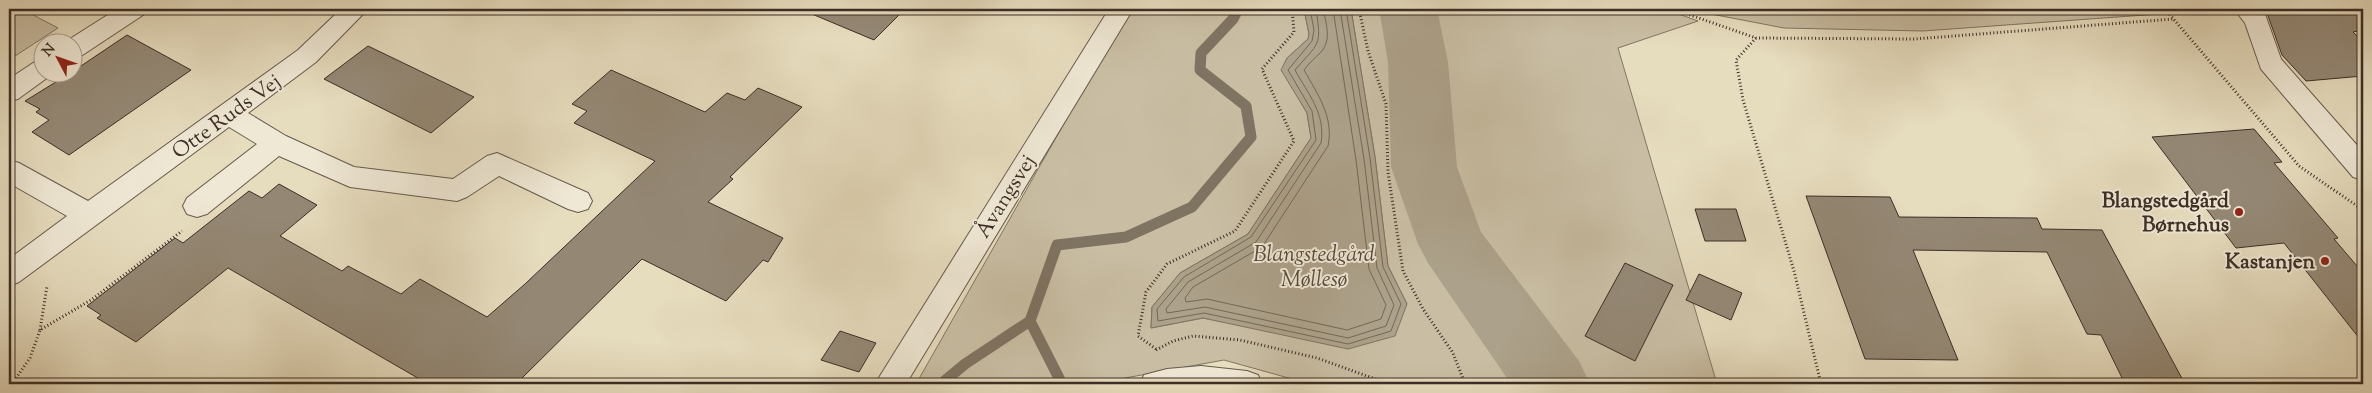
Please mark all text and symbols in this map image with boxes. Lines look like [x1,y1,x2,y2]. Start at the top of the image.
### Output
north arrow [32,32,82,82]
text: N [38,40,61,62]
street label: Otte Ruds Vej [167,68,288,167]
street label: Åvangsvej [969,150,1044,245]
place label: Blangstedgård Børnehus [2102,187,2229,241]
marker: Blangstedgård Børnehus [2233,206,2245,218]
water label: Blangstedgård Møllesø [1253,240,1375,297]
place label: Kastanjen [2225,248,2316,278]
marker: Kastanjen [2319,255,2331,267]

